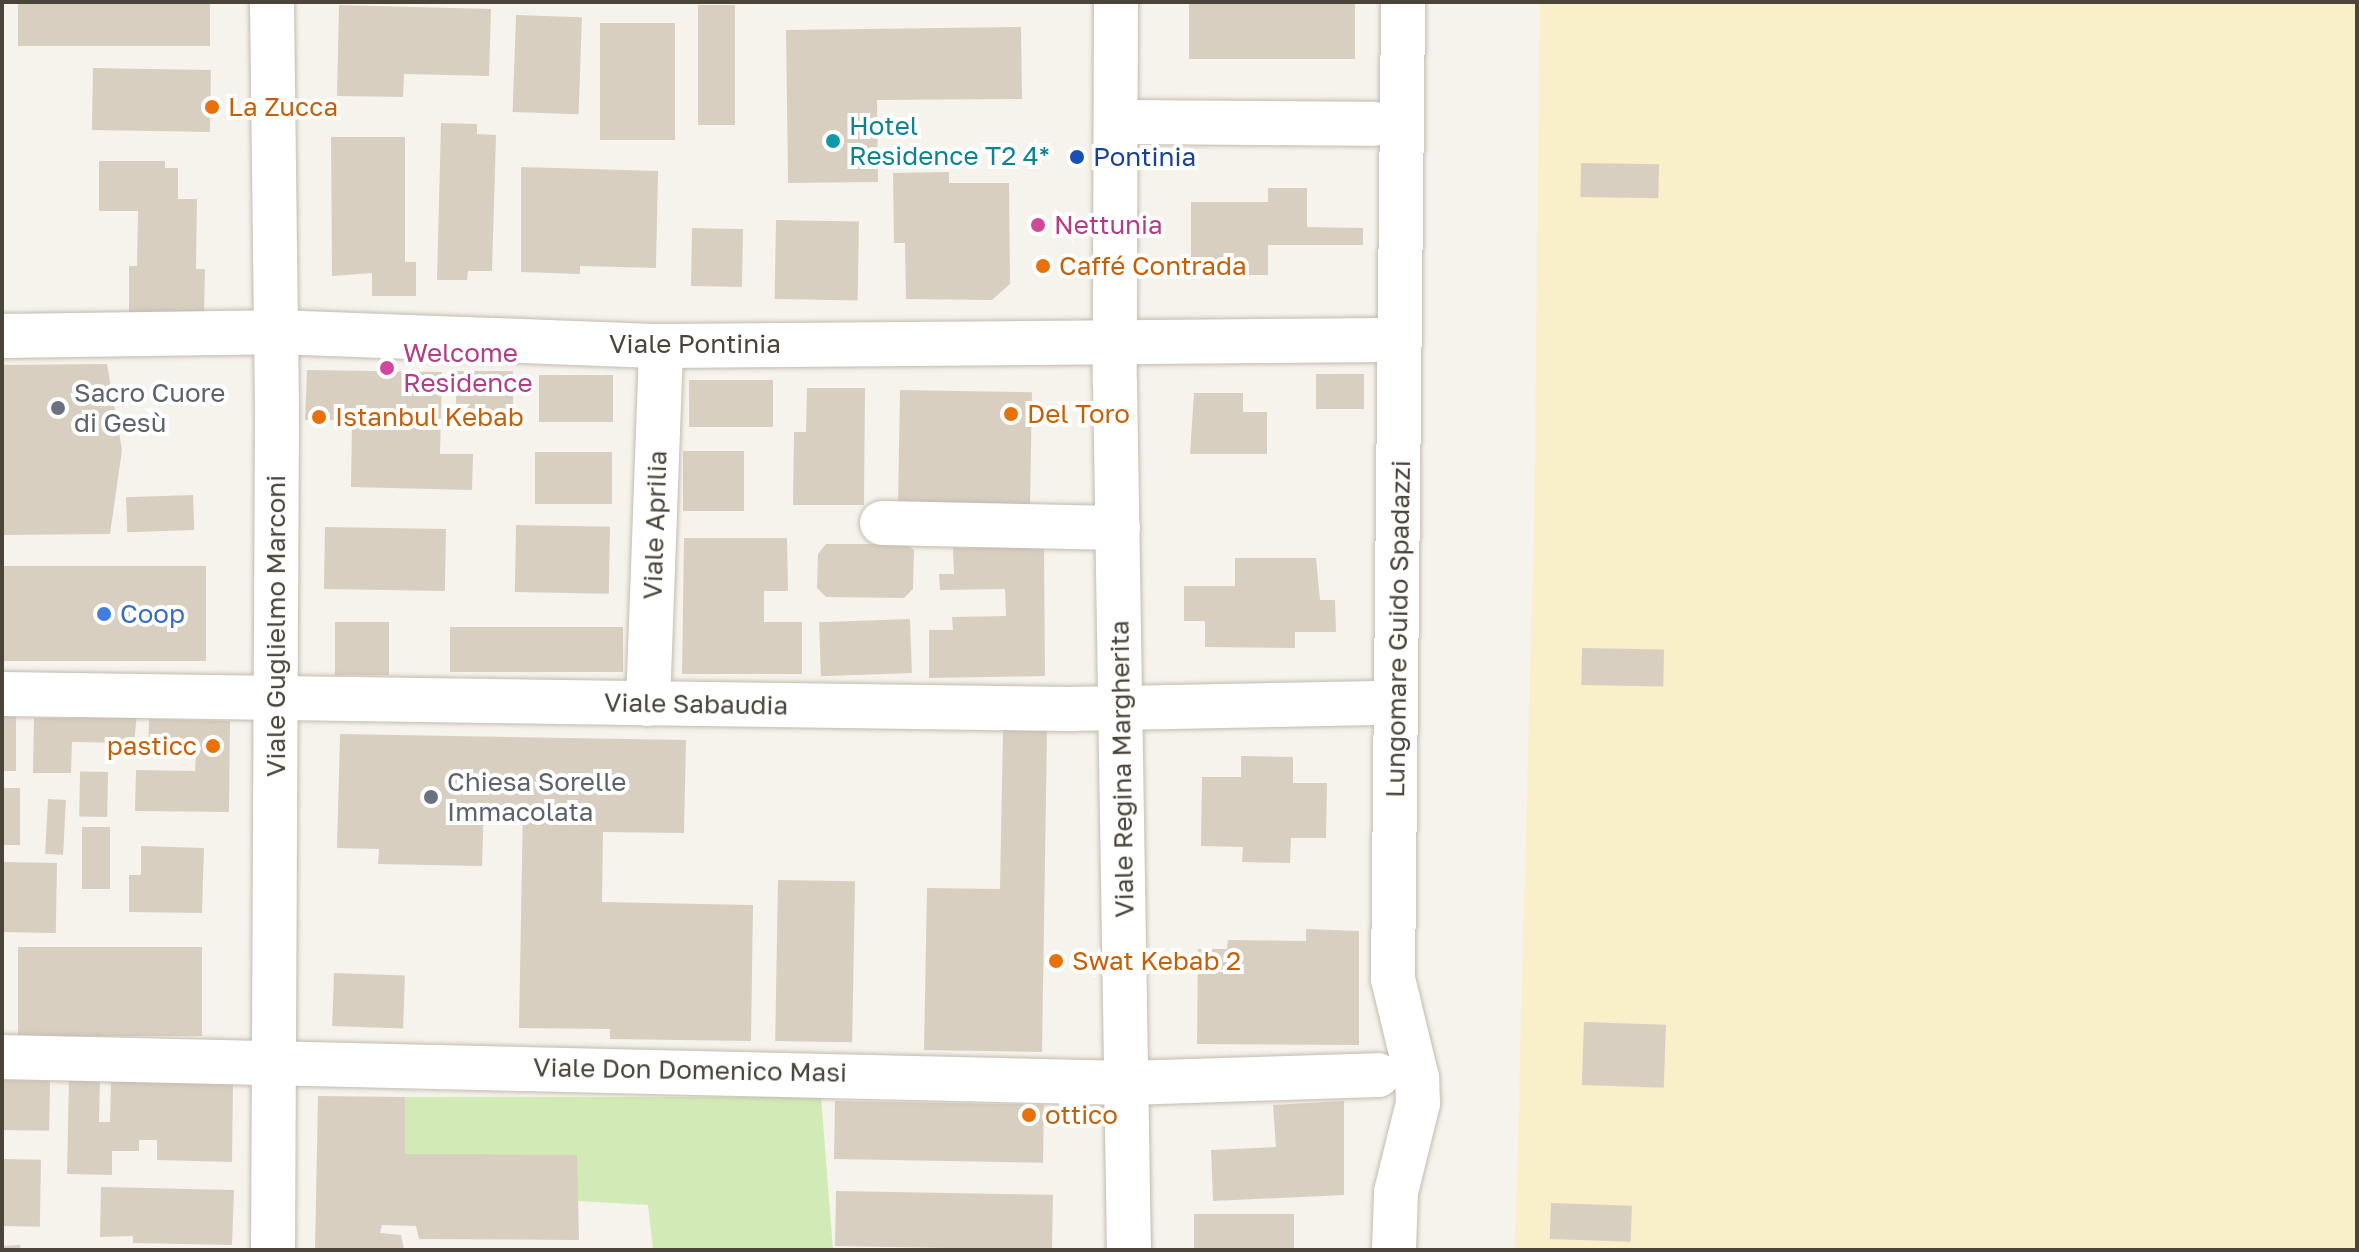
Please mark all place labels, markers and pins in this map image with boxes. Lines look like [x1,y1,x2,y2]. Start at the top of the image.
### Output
place label: La Zucca [228,91,338,123]
marker: La Zucca [203,98,221,116]
place label: Hotel Residence T2 4* [849,110,1050,172]
marker: Hotel Residence T2 4* [824,132,842,150]
place label: Pontinia [1093,141,1196,173]
marker: Pontinia [1068,148,1086,166]
place label: Nettunia [1054,209,1163,241]
marker: Nettunia [1029,216,1047,234]
place label: Caffé Contrada [1059,250,1247,282]
marker: Caffé Contrada [1034,257,1052,275]
place label: Welcome Residence [403,337,533,398]
marker: Welcome Residence [378,359,396,377]
place label: Sacro Cuore di Gesù [74,377,225,438]
place label: Del Toro [1027,398,1130,430]
marker: Sacro Cuore di Gesù [49,399,67,417]
place label: Istanbul Kebab [335,401,524,433]
marker: Del Toro [1002,405,1020,423]
marker: Istanbul Kebab [310,408,328,426]
place label: Coop [120,598,185,630]
marker: Coop [95,605,113,623]
place label: pasticc [107,730,197,762]
marker: pasticc [204,737,222,755]
place label: Chiesa Sorelle Immacolata [447,766,626,828]
marker: Chiesa Sorelle Immacolata [422,788,440,806]
place label: Swat Kebab 2 [1072,945,1241,977]
marker: Swat Kebab 2 [1047,952,1065,970]
place label: ottico [1045,1099,1118,1131]
marker: ottico [1020,1106,1038,1124]

